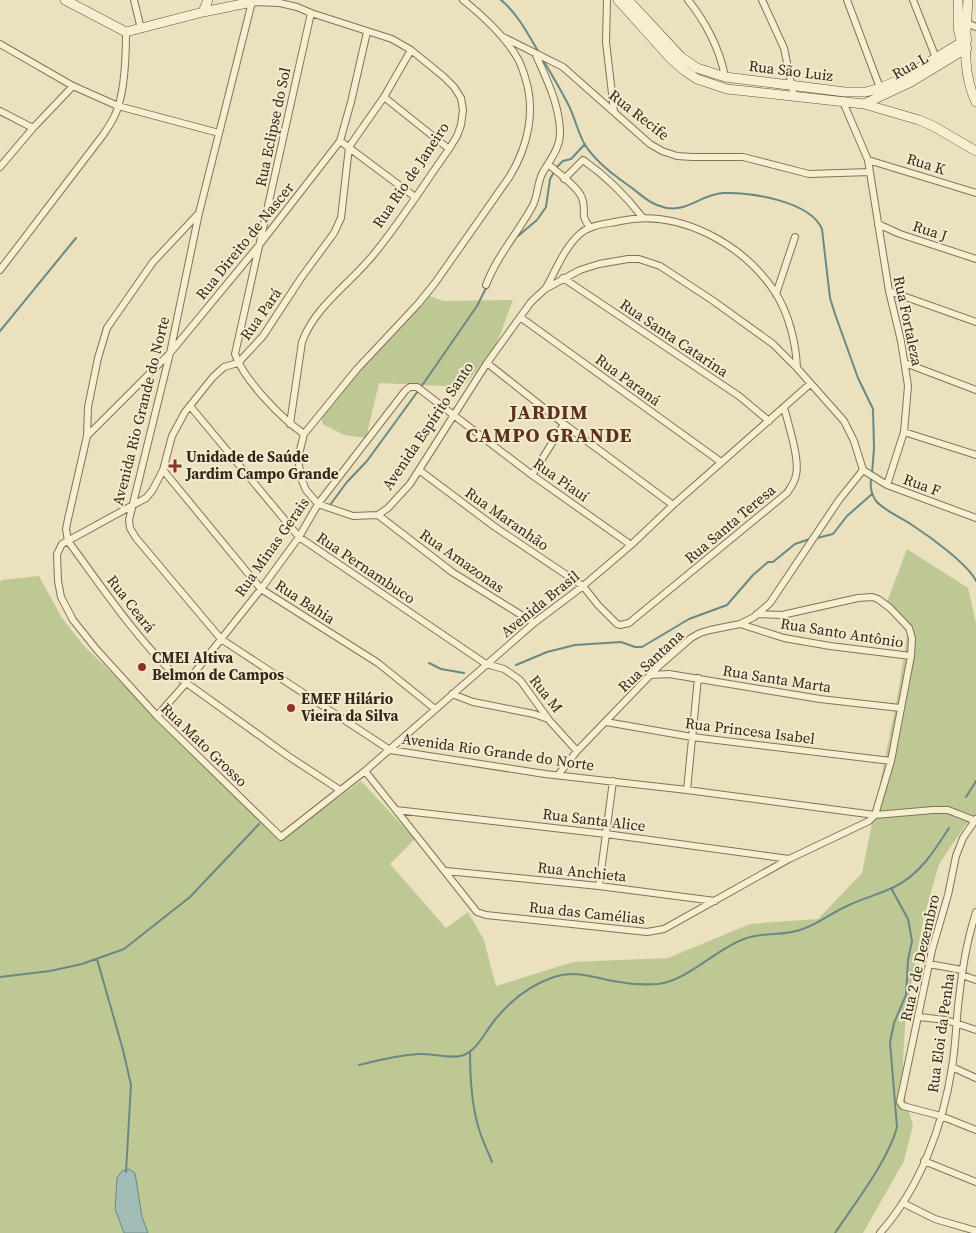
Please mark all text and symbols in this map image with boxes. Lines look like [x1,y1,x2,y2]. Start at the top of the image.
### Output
street label: Rua L [888,47,932,84]
street label: Rua São Luiz [748,55,835,86]
street label: Rua Eclipse do Sol [250,65,296,188]
street label: Rua Recife [605,84,674,145]
street label: Rua Rio de Janeiro [367,118,454,232]
street label: Rua K [904,148,948,179]
street label: Rua Direito de Nascer [191,177,299,304]
street label: Rua J [910,215,950,246]
street label: Rua Fortaleza [889,274,928,368]
street label: Rua Pará [235,283,287,344]
street label: Rua Santa Catarina [616,293,733,382]
street label: Avenida Rio Grande do Norte [107,314,174,508]
street label: Rua Paraná [591,349,666,411]
street label: Avenida Espírito Santo [377,357,478,494]
district label: JARDIM CAMPO GRANDE [466,398,632,449]
place label: Unidade de Saúde Jardim Campo Grande [185,446,339,484]
street label: Rua Piauí [529,453,594,507]
marker: Unidade de Saúde Jardim Campo Grande [168,459,182,473]
street label: Rua F [901,468,944,501]
street label: Rua Santa Teresa [680,479,780,568]
street label: Rua Maranhão [461,482,553,555]
street label: Rua Minas Gerais [229,493,314,601]
street label: Rua Amazonas [416,524,509,598]
street label: Rua Pernambuco [313,527,420,608]
street label: Avenida Brasil [496,565,584,642]
street label: Rua Ceará [102,571,161,637]
street label: Rua Bahia [271,574,340,629]
street label: Rua Santo Antônio [779,612,905,653]
street label: Rua Santana [613,624,688,697]
place label: CMEI Altiva Belmon de Campos [152,647,284,685]
street label: Rua Santa Marta [721,660,833,698]
marker: CMEI Altiva Belmon de Campos [136,661,148,673]
street label: Rua M [525,670,568,717]
place label: EMEF Hilário Vieira da Silva [301,688,399,726]
street label: Rua Mato Grosso [156,698,252,791]
marker: EMEF Hilário Vieira da Silva [285,702,297,714]
street label: Rua Princesa Isabel [684,712,817,749]
street label: Avenida Rio Grande do Norte [400,728,596,775]
street label: Rua Santa Alice [541,803,647,836]
street label: Rua Anchieta [537,856,628,887]
street label: Rua 2 de Dezembro [895,892,944,1023]
street label: Rua das Camélias [528,896,646,929]
street label: Rua Eloi da Penha [922,971,959,1094]

